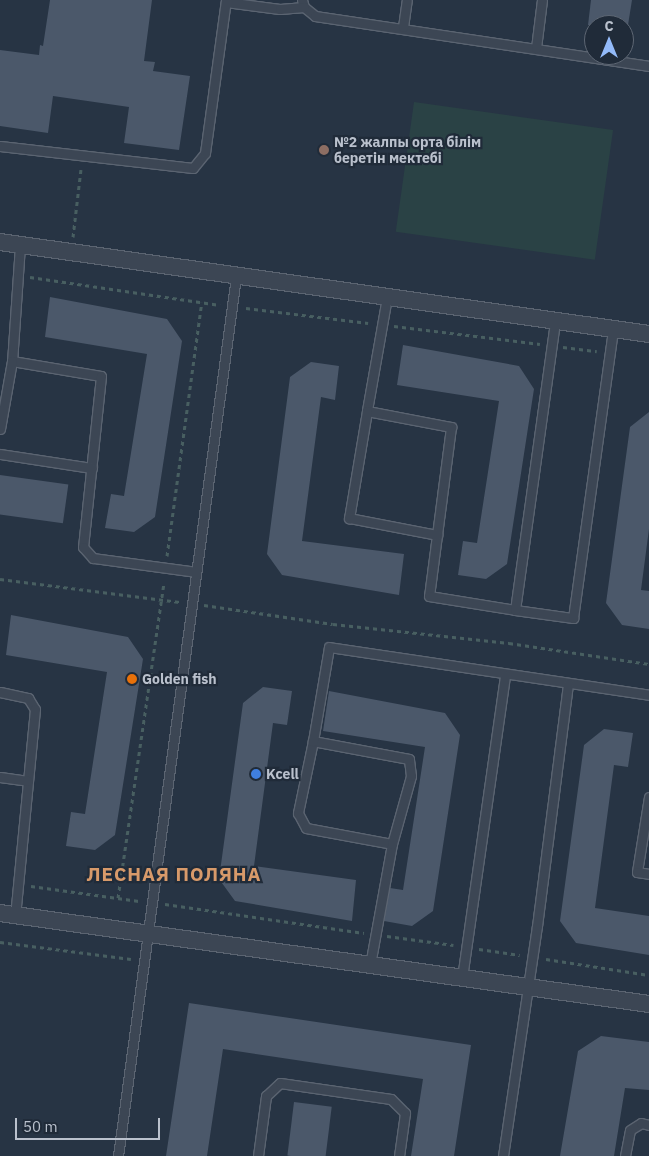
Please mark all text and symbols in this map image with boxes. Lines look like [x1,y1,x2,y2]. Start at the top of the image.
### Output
north arrow [584,15,634,65]
text: С [604,17,614,35]
place label: №2 жалпы орта білім беретін мектебі [334,134,481,166]
marker: №2 жалпы орта білім беретін мектебі [318,144,330,156]
place label: Golden fish [142,671,217,687]
marker: Golden fish [126,673,138,685]
place label: Kcell [266,766,299,782]
marker: Kcell [250,768,262,780]
district label: ЛЕСНАЯ ПОЛЯНА [85,864,263,886]
scale bar [18,1108,162,1140]
text: 50 m [23,1117,58,1136]

